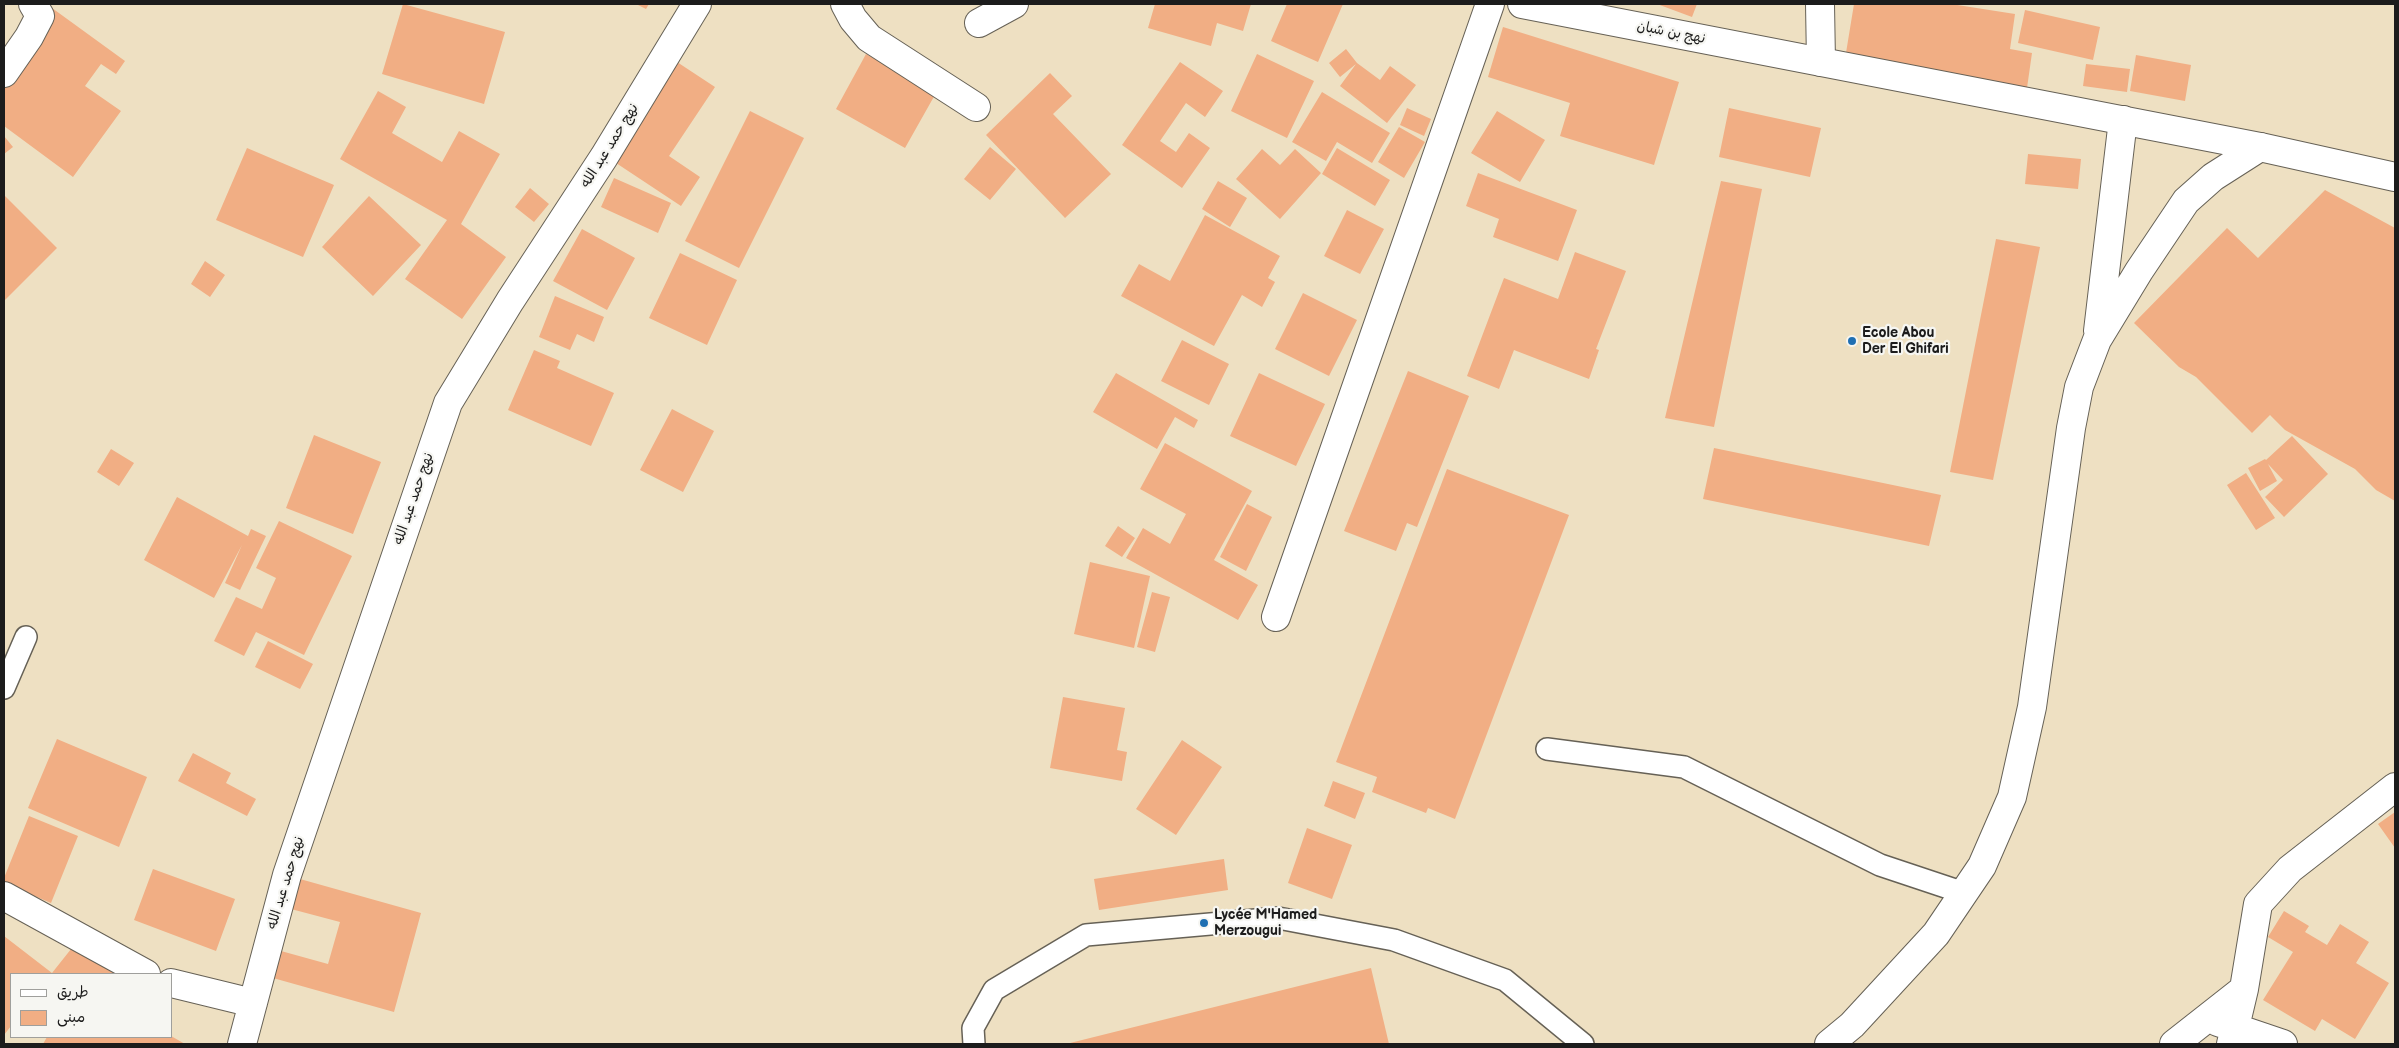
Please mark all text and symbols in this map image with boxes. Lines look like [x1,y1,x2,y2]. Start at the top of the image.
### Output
street label: نهج بن شبان [1635,18,1707,48]
street label: نهج حمد عبد الله [577,101,643,191]
place label: Ecole Abou Der El Ghifari [1862,325,1949,358]
marker: Ecole Abou Der El Ghifari [1846,335,1858,347]
street label: نهج حمد عبد الله [390,451,438,547]
street label: نهج حمد عبد الله [264,835,308,931]
place label: Lycée M'Hamed Merzougui [1214,907,1317,940]
marker: Lycée M'Hamed Merzougui [1198,917,1210,929]
legend [10,973,172,1038]
text: طريق [57,983,89,1002]
text: مبنى [57,1008,85,1027]

